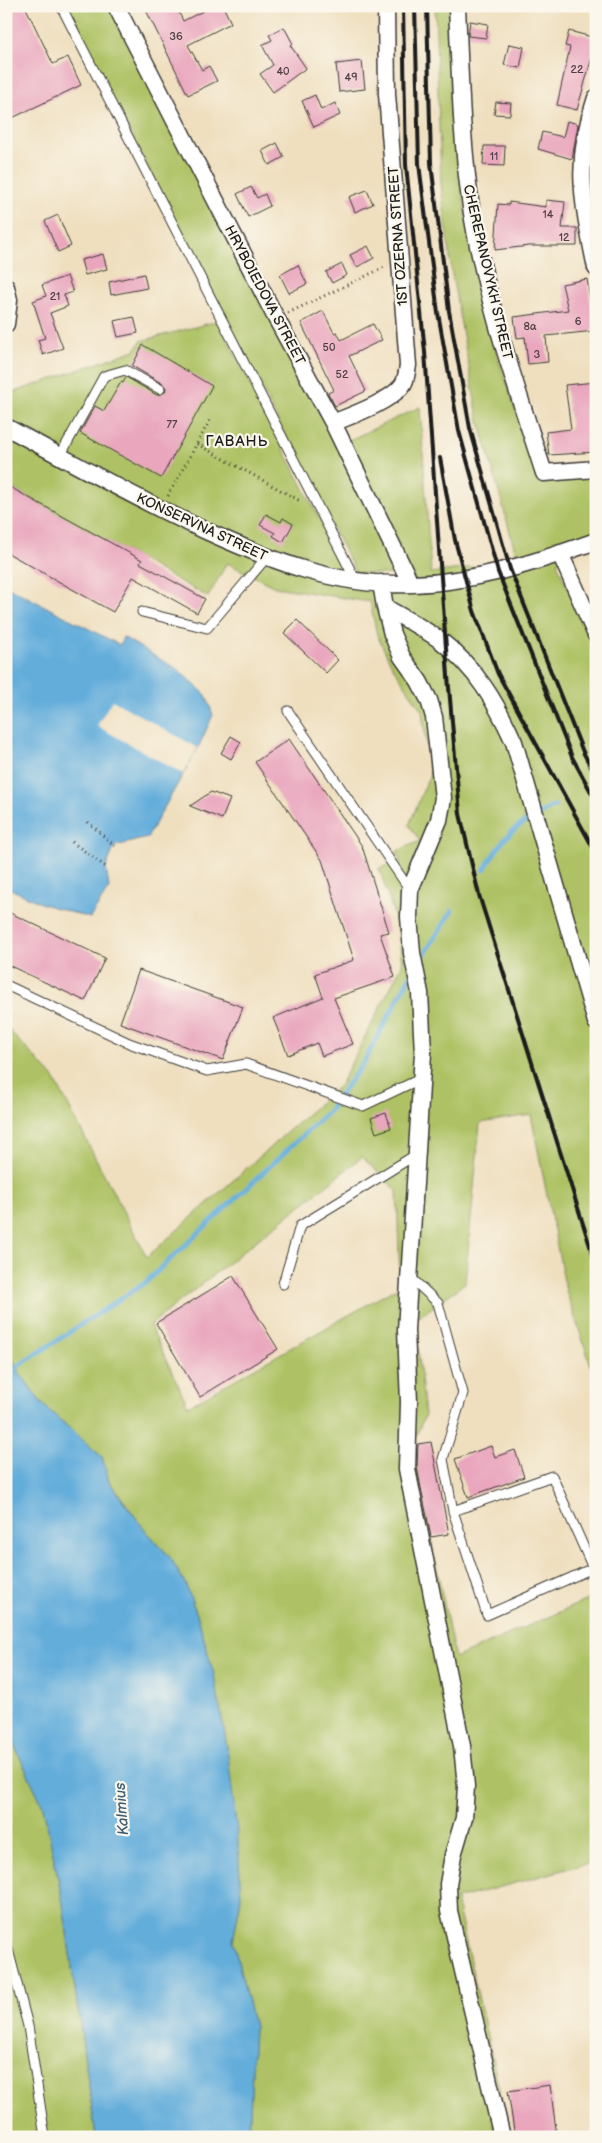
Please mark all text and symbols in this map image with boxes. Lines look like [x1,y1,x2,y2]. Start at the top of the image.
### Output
house number: 36 [169,30,183,43]
house number: 22 [571,63,584,76]
house number: 40 [276,65,290,78]
house number: 49 [344,71,358,84]
house number: 11 [490,150,498,163]
street label: 1ST OZERNA STREET [385,165,411,306]
street label: CHEREPANOVYKH STREET [460,183,517,362]
house number: 14 [543,208,554,221]
street label: HRYBOIEDOVA STREET [221,222,309,368]
house number: 12 [559,231,570,244]
house number: 21 [50,290,60,303]
house number: 6 [575,315,582,328]
house number: 8а [524,320,537,333]
house number: 50 [323,341,336,354]
house number: 3 [534,348,541,361]
house number: 52 [336,368,349,381]
house number: 77 [167,418,178,431]
district label: ГАВАНЬ [205,432,269,451]
street label: KONSERVNA STREET [134,489,271,565]
water label: Kalmius [111,1781,133,1836]

